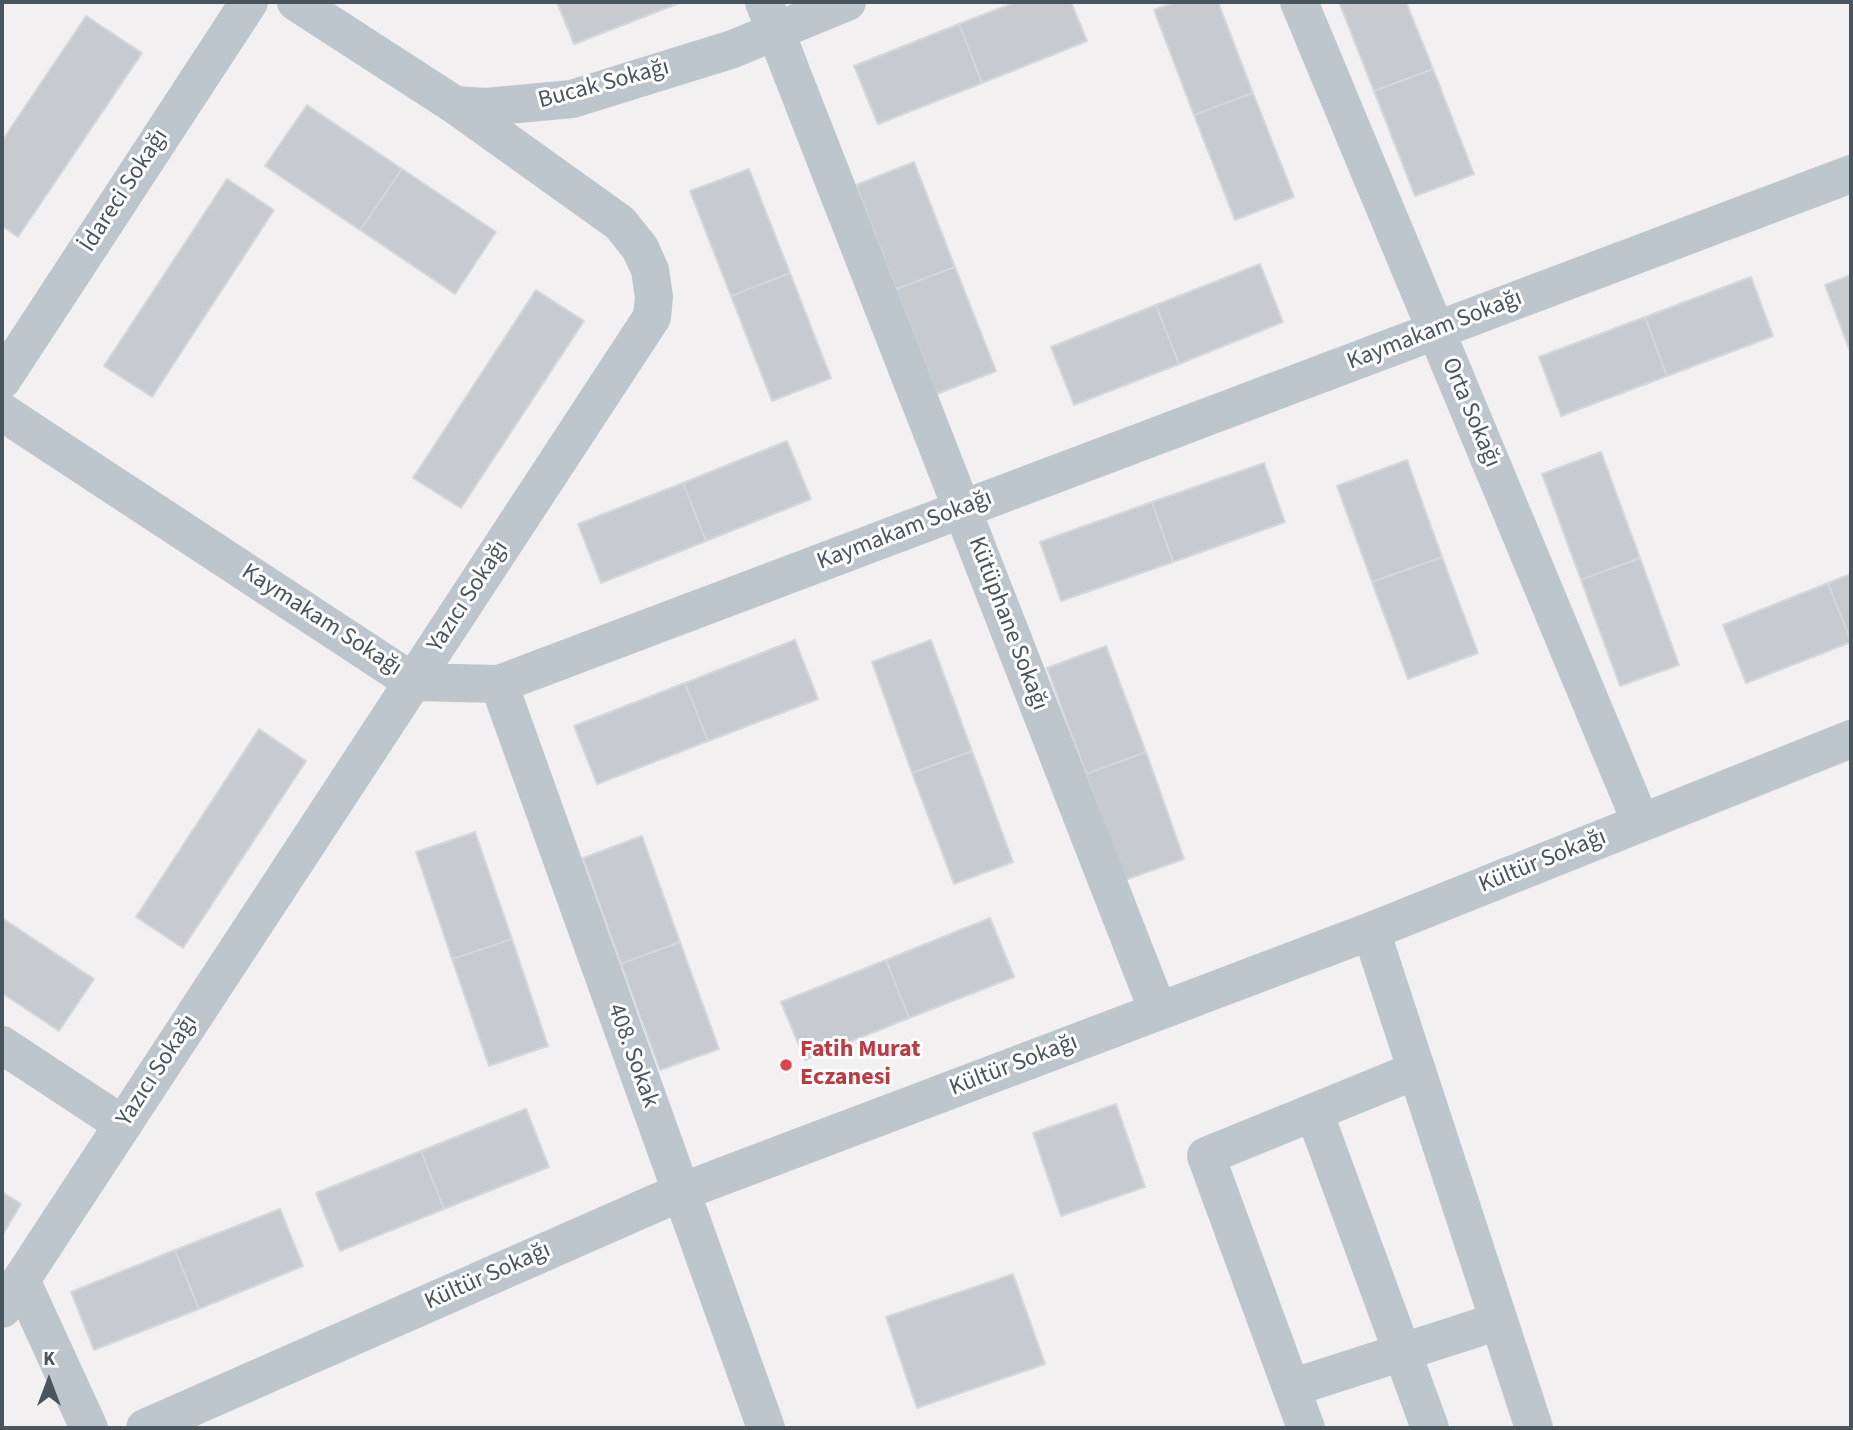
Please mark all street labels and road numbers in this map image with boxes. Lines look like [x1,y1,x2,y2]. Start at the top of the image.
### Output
street label: Bucak Sokağı [535,54,673,116]
street label: İdareci Sokağı [75,124,175,258]
street label: Kaymakam Sokağı [1343,284,1527,378]
street label: Orta Sokağı [1434,354,1506,472]
street label: Kaymakam Sokağı [813,484,997,578]
street label: Kütüphane Sokağı [961,533,1053,715]
street label: Yazıcı Sokağı [422,536,516,658]
street label: Kaymakam Sokağı [235,558,407,684]
street label: Kültür Sokağı [1475,823,1611,901]
street label: 408. Sokak [600,1000,664,1112]
street label: Yazıcı Sokağı [111,1010,205,1132]
street label: Kültür Sokağı [946,1028,1082,1104]
street label: Kültür Sokağı [421,1236,555,1318]

